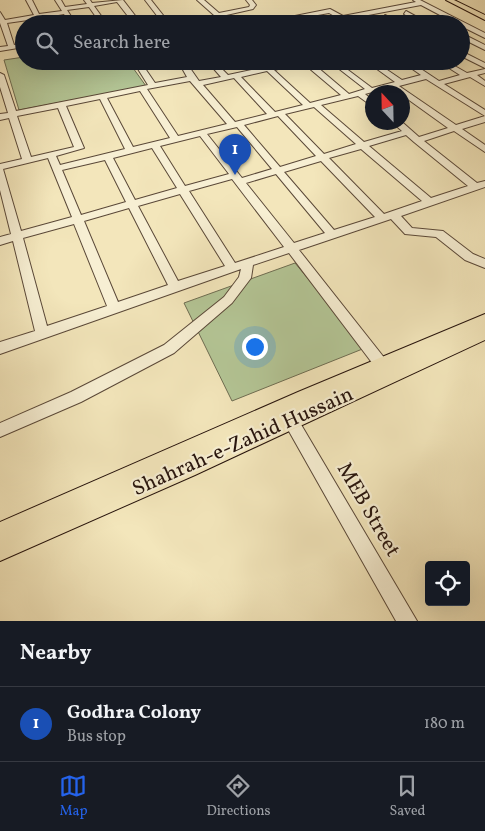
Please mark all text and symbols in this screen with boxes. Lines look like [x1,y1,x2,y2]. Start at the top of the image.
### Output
search box [15,15,470,70]
icon: search [33,29,61,57]
text: Search here [73,30,170,56]
north arrow [365,85,410,130]
pin: 1 [219,134,251,175]
your location [242,334,268,360]
street label: Shahrah-e-Zahid Hussain [128,380,358,504]
street label: MEB Street [329,458,407,562]
map controls [425,561,470,606]
button: locate [425,561,470,606]
text: Nearby [20,639,91,668]
text: Godhra Colony [67,700,201,726]
text: 1 [33,713,39,735]
text: 180 m [424,713,465,735]
text: Bus stop [67,726,126,748]
tab: Map [59,772,87,821]
tab: Directions [206,772,271,821]
tab: Saved [389,772,426,821]

